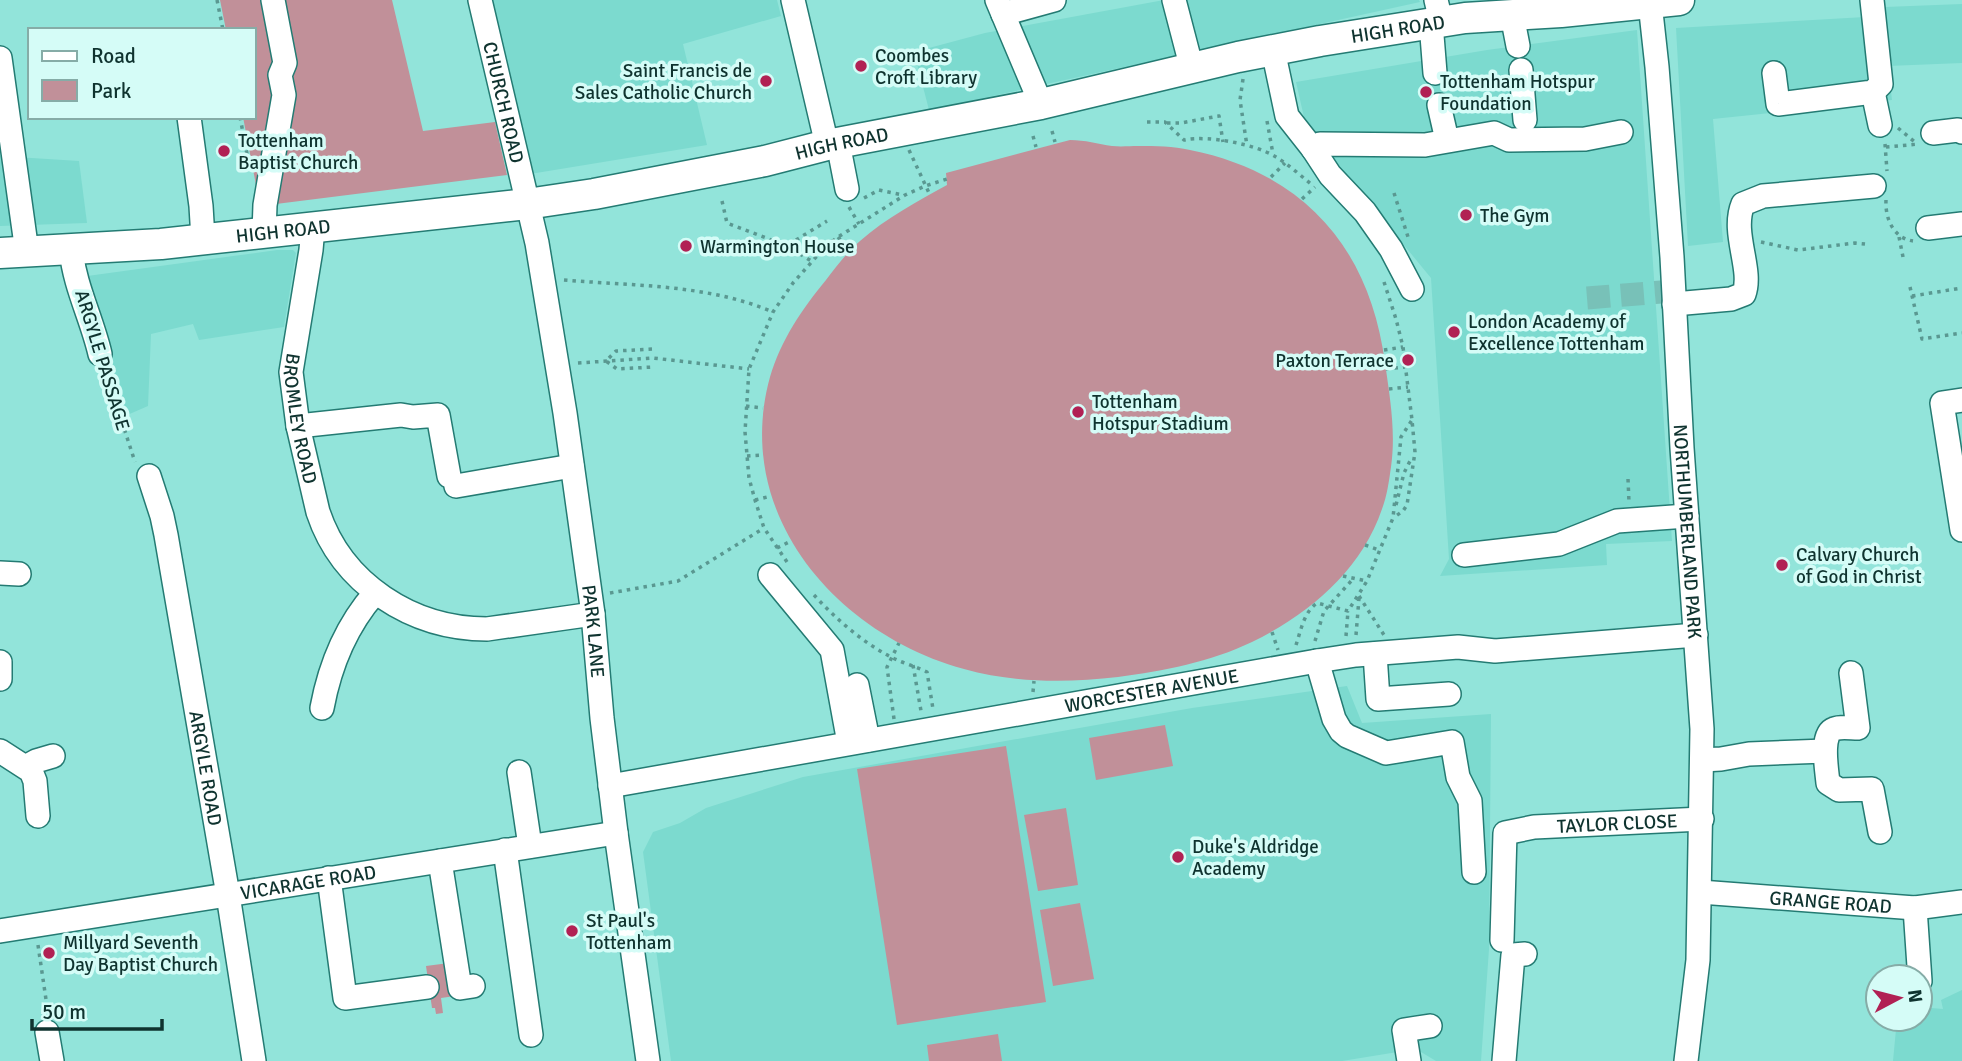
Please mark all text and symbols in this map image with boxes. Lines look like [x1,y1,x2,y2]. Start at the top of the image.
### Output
street label: HIGH ROAD [1349,10,1447,49]
legend [28,28,256,119]
street label: CHURCH ROAD [477,39,529,166]
text: Road [91,43,136,69]
place label: Coombes Croft Library [875,44,977,90]
marker: Coombes Croft Library [853,58,869,74]
place label: Saint Francis de Sales Catholic Church [575,59,752,105]
place label: Tottenham Hotspur Foundation [1440,70,1595,116]
marker: Saint Francis de Sales Catholic Church [758,73,774,89]
text: Park [91,78,132,104]
marker: Tottenham Hotspur Foundation [1418,84,1434,100]
street label: HIGH ROAD [792,123,890,166]
place label: Tottenham Baptist Church [238,129,358,175]
marker: Tottenham Baptist Church [216,143,232,159]
place label: The Gym [1480,204,1550,228]
marker: The Gym [1458,207,1474,223]
street label: HIGH ROAD [235,215,332,249]
place label: Warmington House [700,235,855,259]
marker: Warmington House [678,238,694,254]
street label: ARGYLE PASSAGE [69,287,135,433]
place label: London Academy of Excellence Tottenham [1468,310,1644,356]
marker: London Academy of Excellence Tottenham [1446,324,1462,340]
place label: Paxton Terrace [1275,349,1394,373]
street label: BROMLEY ROAD [278,351,322,486]
marker: Paxton Terrace [1400,352,1416,368]
place label: Tottenham Hotspur Stadium [1092,390,1229,436]
marker: Tottenham Hotspur Stadium [1070,404,1086,420]
street label: NORTHUMBERLAND PARK [1668,424,1707,641]
place label: Calvary Church of God in Christ [1796,543,1922,589]
marker: Calvary Church of God in Christ [1774,557,1790,573]
street label: PARK LANE [576,583,609,679]
street label: WORCESTER AVENUE [1063,664,1241,718]
street label: ARGYLE ROAD [183,709,227,828]
street label: TAYLOR CLOSE [1556,809,1678,839]
place label: Duke's Aldridge Academy [1192,835,1319,881]
marker: Duke's Aldridge Academy [1170,849,1186,865]
street label: VICARAGE ROAD [239,860,378,906]
street label: GRANGE ROAD [1768,886,1893,919]
place label: St Paul's Tottenham [586,909,672,955]
marker: St Paul's Tottenham [564,923,580,939]
place label: Millyard Seventh Day Baptist Church [63,931,218,977]
marker: Millyard Seventh Day Baptist Church [41,945,57,961]
north arrow [1864,963,1934,1033]
scale bar [32,988,161,1032]
text: N [1902,988,1928,1004]
text: 50 m [42,999,86,1025]

